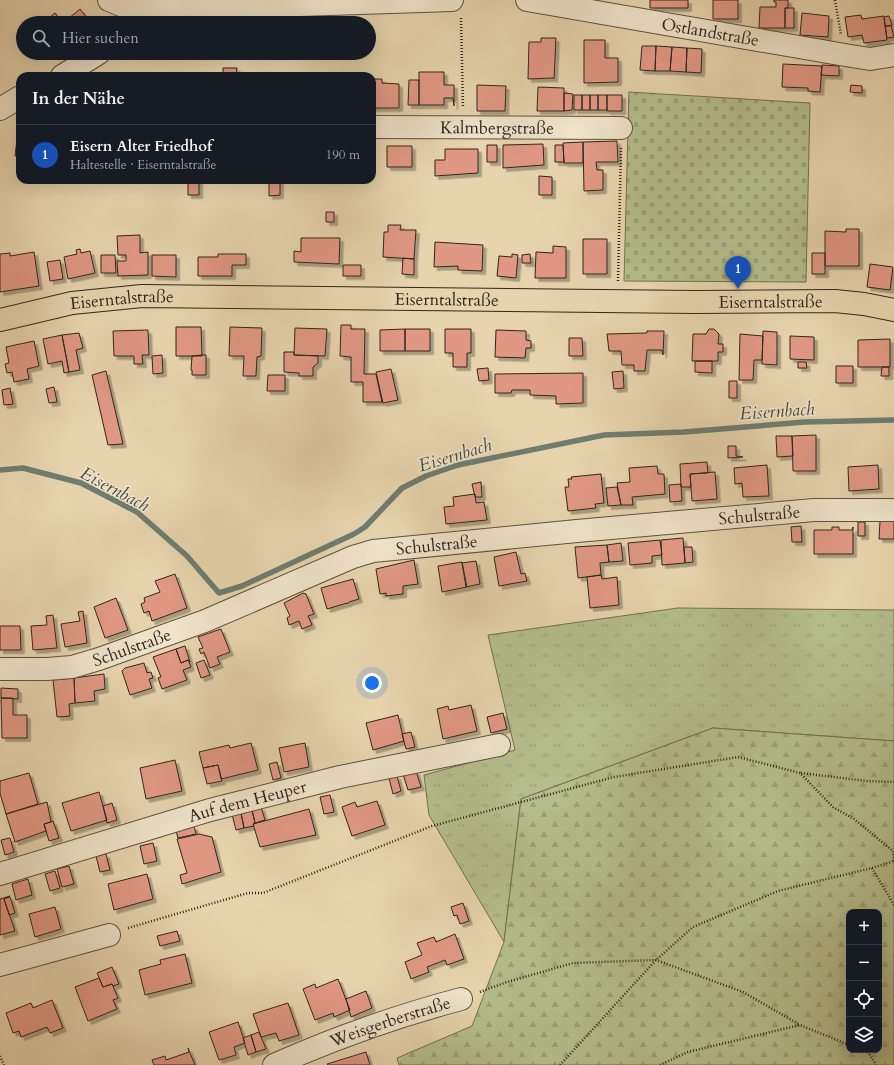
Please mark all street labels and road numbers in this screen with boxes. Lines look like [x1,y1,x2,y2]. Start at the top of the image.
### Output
street label: Ostlandstraße [660,12,761,52]
street label: Kalmbergstraße [440,116,554,140]
street label: Eiserntalstraße [69,285,174,315]
street label: Eiserntalstraße [394,288,499,312]
street label: Eiserntalstraße [718,290,823,314]
street label: Schulstraße [718,500,801,530]
street label: Schulstraße [395,530,479,561]
street label: Schulstraße [90,623,174,672]
street label: Auf dem Heuper [186,775,310,828]
street label: Weisgerberstraße [325,991,453,1053]

